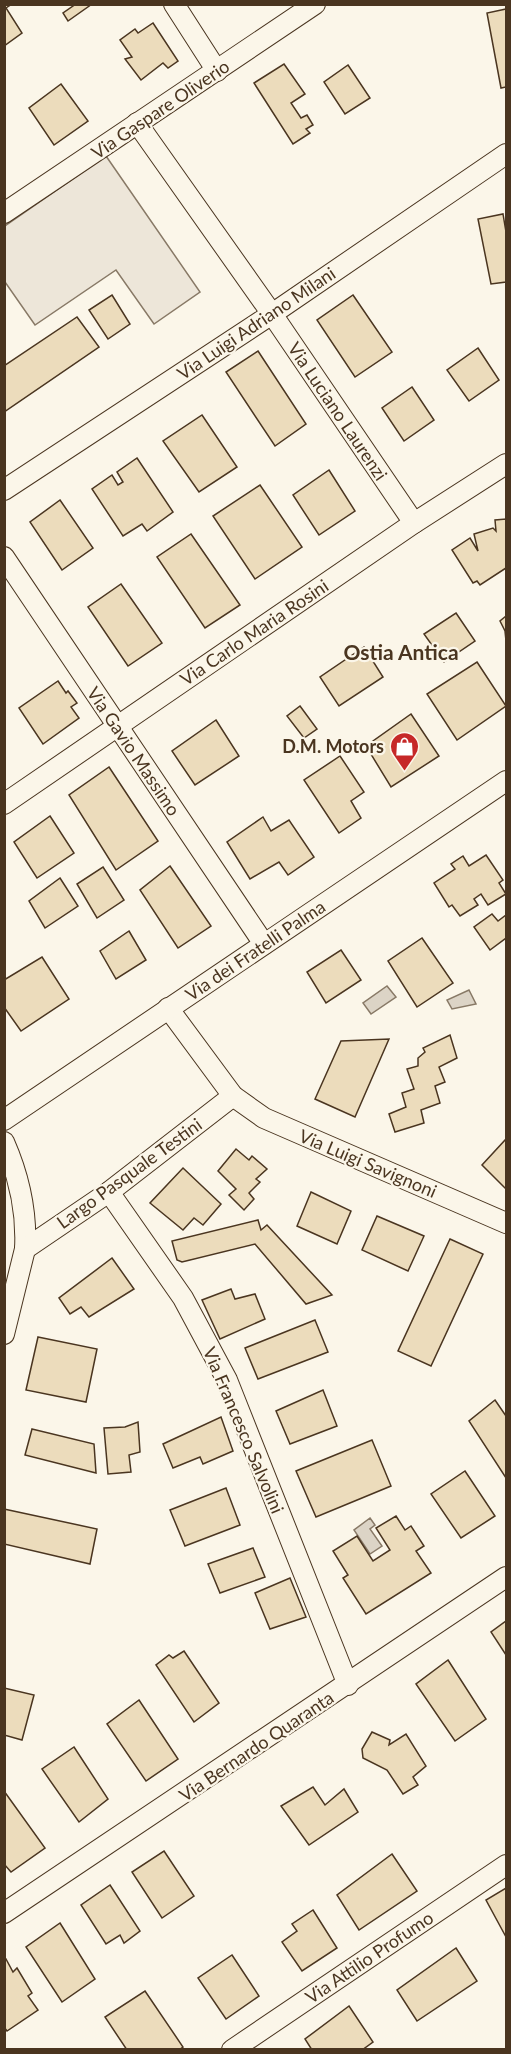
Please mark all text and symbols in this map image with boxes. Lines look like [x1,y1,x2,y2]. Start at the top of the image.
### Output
street label: Via Gaspare Oliverio [87,55,233,163]
street label: Via Luigi Adriano Milani [173,262,339,384]
street label: Via Luciano Laurenzi [284,338,392,484]
street label: Via Carlo Maria Rosini [176,574,332,690]
district label: Ostia Antica [343,639,459,664]
street label: Via Gavio Massimo [83,682,185,820]
shop icon: D.M. Motors [389,730,421,772]
place label: D.M. Motors [282,735,384,757]
street label: Via dei Fratelli Palma [181,895,329,1005]
street label: Largo Pasquale Testini [52,1113,206,1233]
street label: Via Luigi Savignoni [296,1124,440,1202]
street label: Via Francesco Salvolini [199,1343,289,1517]
street label: Via Bernardo Quaranta [175,1686,337,1806]
street label: Via Attilio Profumo [301,1906,437,2008]

